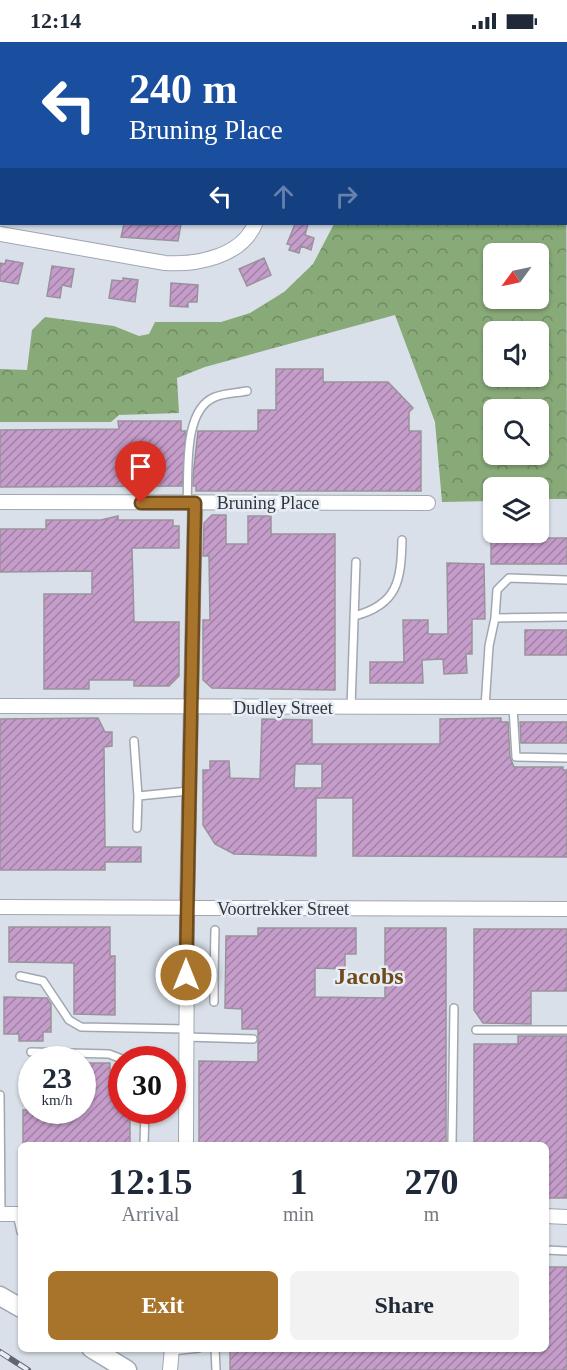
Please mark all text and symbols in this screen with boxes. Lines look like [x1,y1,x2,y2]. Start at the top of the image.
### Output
text: 12:14 [30,8,81,33]
icon: left [30,66,108,144]
text: 240 m [129,66,238,112]
text: Bruning Place [129,115,283,145]
icon: left [204,180,237,213]
icon: ahead [267,180,300,213]
icon: right [330,180,363,213]
north arrow [483,243,549,309]
map controls [483,243,549,543]
button: sound [483,321,549,387]
button: search [483,399,549,465]
pin [115,441,166,503]
icon: arrive [124,450,157,483]
button: layers [483,477,549,543]
street label: Bruning Place [217,493,319,513]
street label: Dudley Street [233,698,333,718]
street label: Voortrekker Street [217,899,349,919]
position arrow [154,943,218,1007]
district label: Jacobs [334,963,404,989]
speed limit sign: 30 [108,1046,186,1124]
text: 23 [42,1061,72,1094]
text: km/h [42,1092,72,1108]
text: 12:15 [108,1162,192,1202]
text: 1 [290,1162,308,1202]
text: 270 [405,1162,459,1202]
text: Arrival [122,1203,179,1225]
text: min [283,1203,314,1225]
text: m [424,1203,439,1225]
button: Exit [48,1271,278,1340]
button: Share [290,1271,519,1340]

